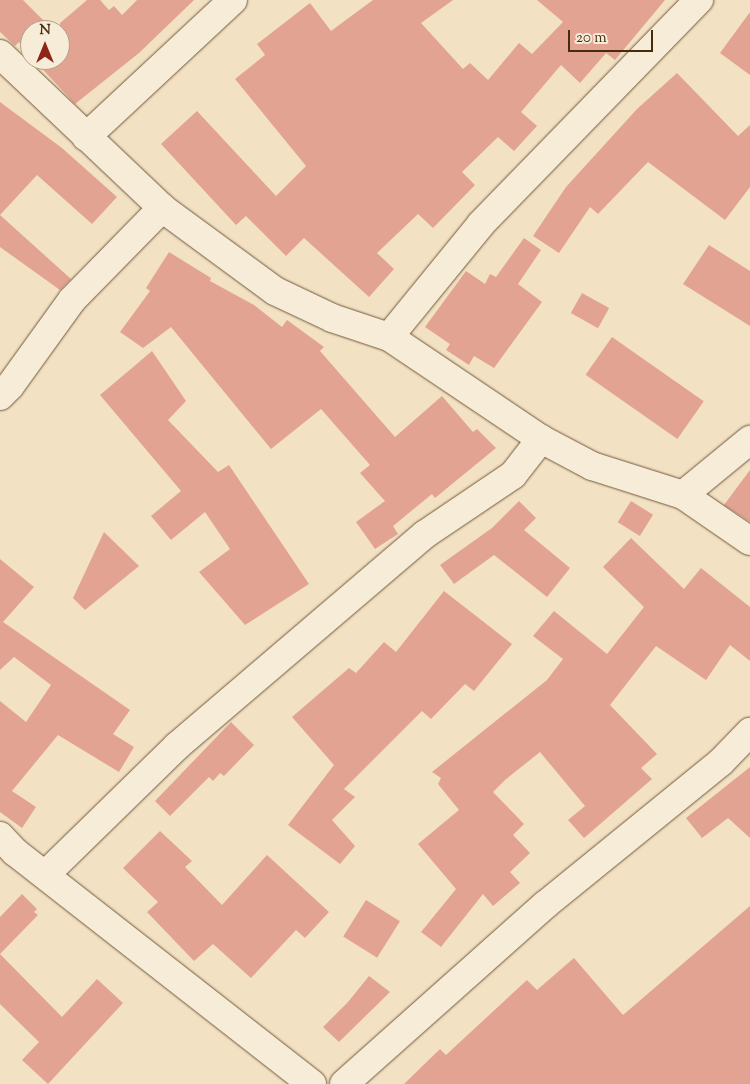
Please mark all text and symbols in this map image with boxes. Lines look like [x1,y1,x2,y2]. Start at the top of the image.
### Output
north arrow [20,20,70,70]
scale bar [570,20,655,52]
text: N [39,21,51,41]
text: 20 m [576,28,607,49]

